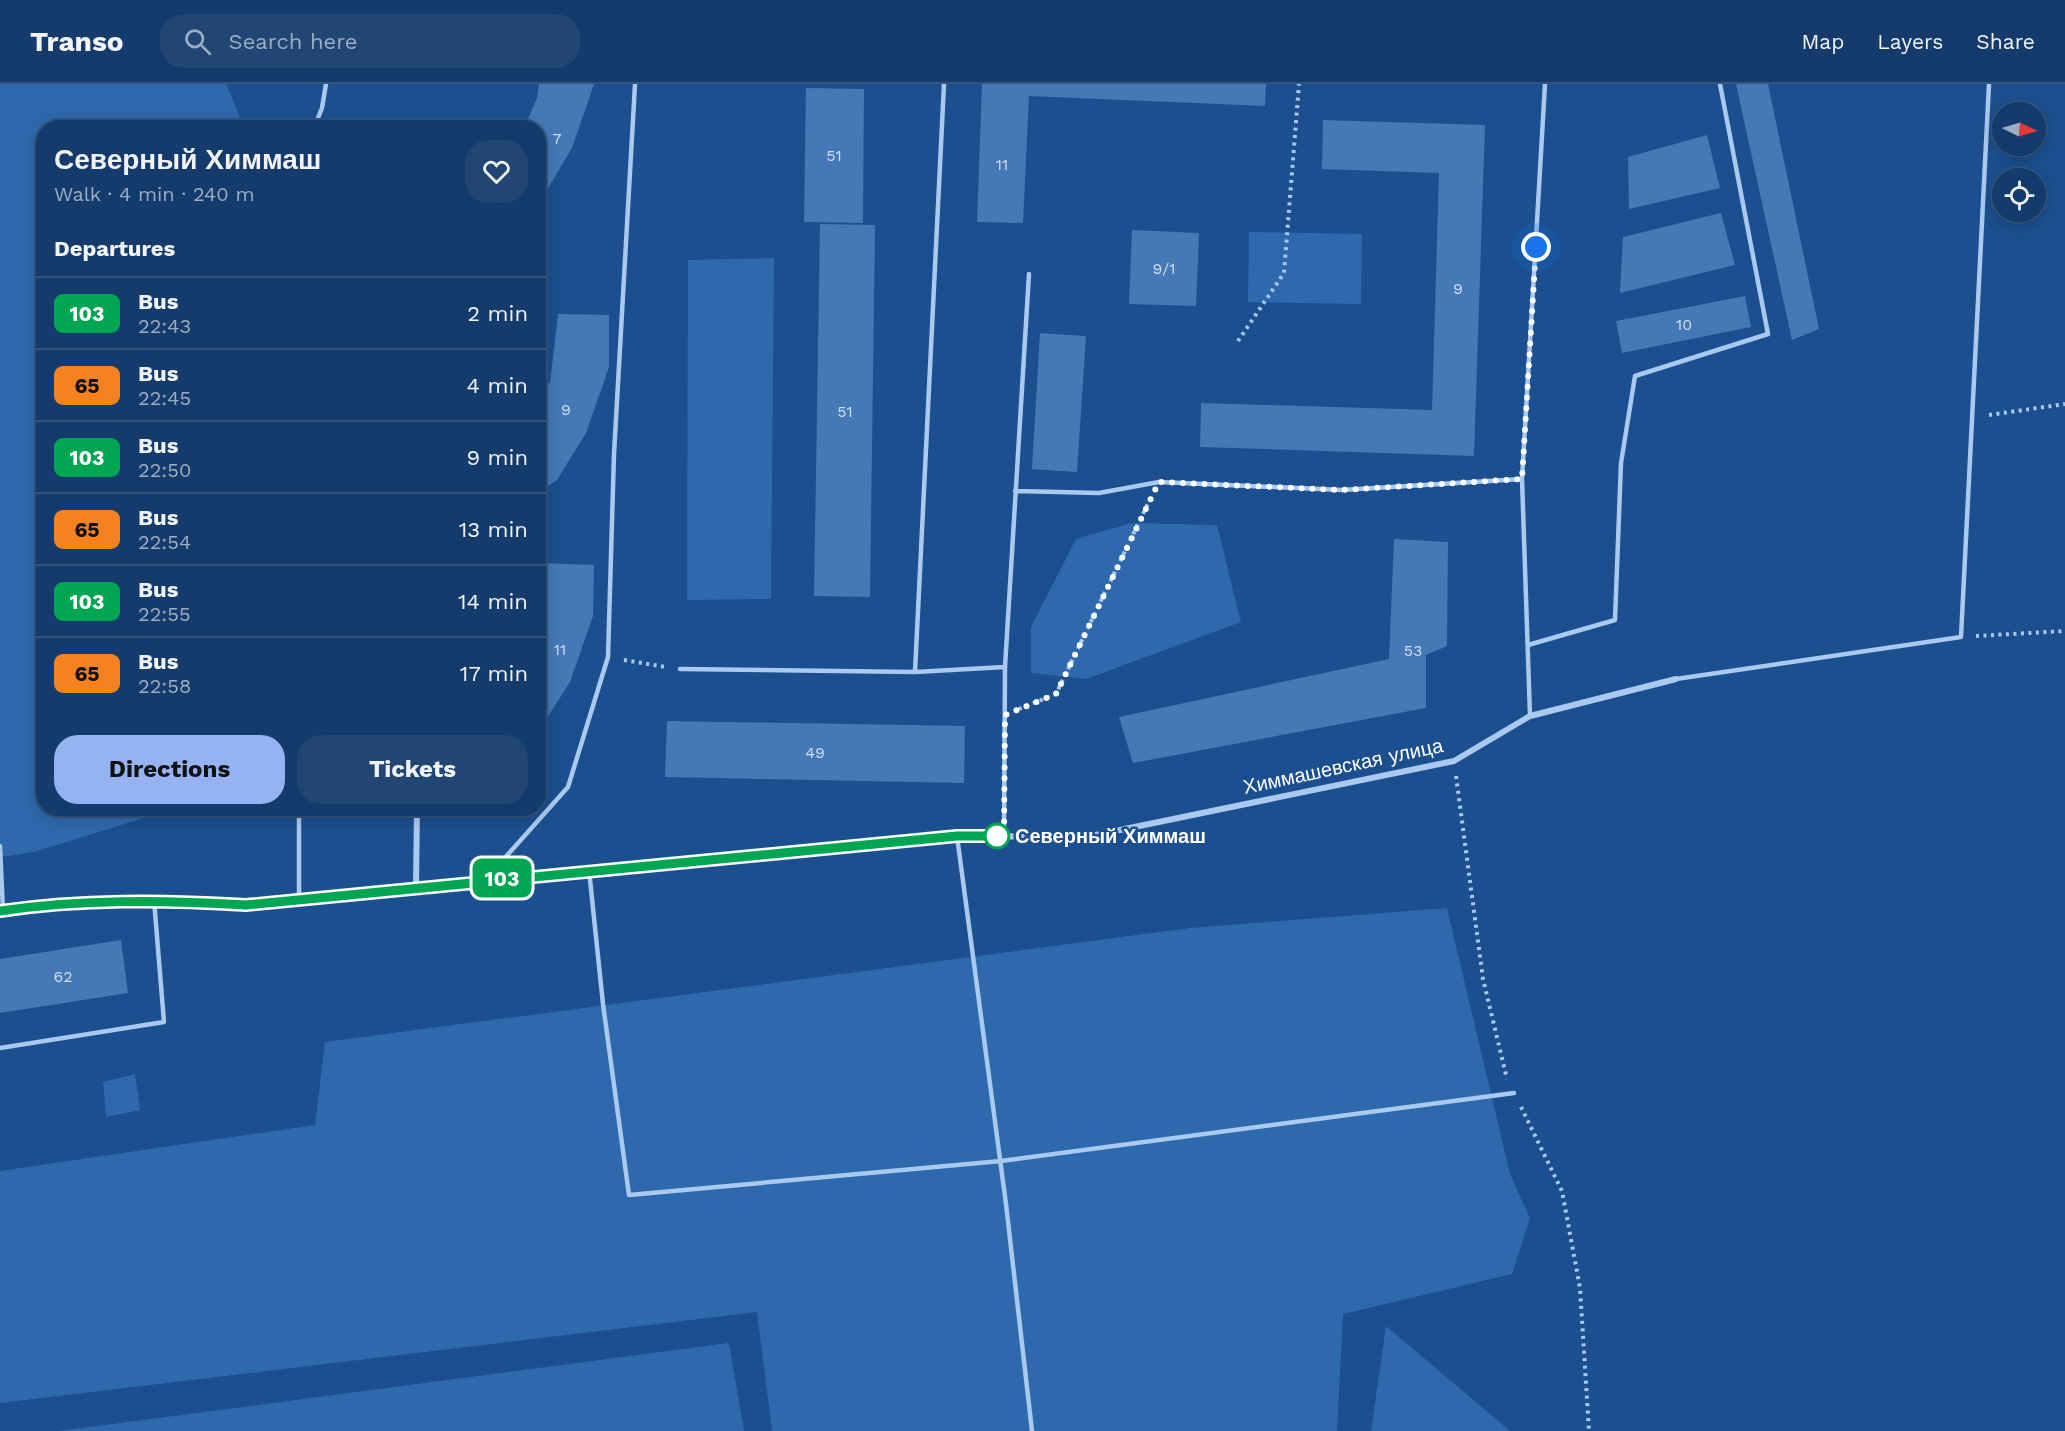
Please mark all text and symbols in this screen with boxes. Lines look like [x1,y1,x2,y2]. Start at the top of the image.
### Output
search box [160,14,580,68]
text: Transo [30,25,124,58]
icon: search [181,25,214,58]
text: Search here [229,29,358,54]
text: Map [1801,29,1844,54]
text: Layers [1877,29,1943,54]
text: Share [1976,29,2035,54]
north arrow [1992,102,2046,156]
map controls [1992,102,2046,222]
house number: 7 [553,129,562,148]
button: heart [465,140,528,203]
text: Северный Химмаш [54,143,321,176]
house number: 51 [826,146,842,165]
house number: 11 [996,155,1008,174]
button: locate [1992,168,2046,222]
text: Walk · 4 min · 240 m [54,182,254,206]
your location [1521,232,1551,262]
text: Departures [54,236,175,261]
house number: 9/1 [1153,259,1175,278]
house number: 9 [1453,279,1463,298]
text: Bus [138,289,178,314]
text: 103 [70,301,104,326]
text: 2 min [467,301,528,326]
text: 22:43 [138,314,191,338]
house number: 10 [1676,315,1692,334]
text: Bus [138,361,178,386]
text: 65 [74,373,100,398]
text: 4 min [467,373,528,398]
text: 22:45 [138,386,191,410]
house number: 9 [561,400,571,419]
house number: 51 [837,402,853,421]
text: Bus [138,433,178,458]
text: 103 [70,445,104,470]
text: 9 min [466,445,528,470]
text: 22:50 [138,458,191,482]
text: Bus [138,505,178,530]
text: 65 [74,517,100,542]
text: 13 min [459,517,528,542]
text: 22:54 [138,530,191,554]
text: Bus [138,577,178,602]
text: 103 [70,589,104,614]
text: 14 min [458,589,528,614]
text: 22:55 [138,602,191,626]
house number: 11 [554,640,566,659]
house number: 53 [1404,641,1422,660]
text: Bus [138,649,178,674]
text: 65 [74,661,100,686]
text: 17 min [460,661,528,686]
text: 22:58 [138,674,191,698]
street label: Химмашевская улица [1241,733,1446,799]
button: Directions [54,735,285,804]
button: Tickets [297,735,528,804]
house number: 49 [805,743,825,762]
marker: Северный Химмаш [984,823,1010,849]
place label: Северный Химмаш [1015,824,1206,848]
line badge: 103 [468,858,536,898]
text: 103 [485,866,519,891]
house number: 62 [53,967,73,986]

